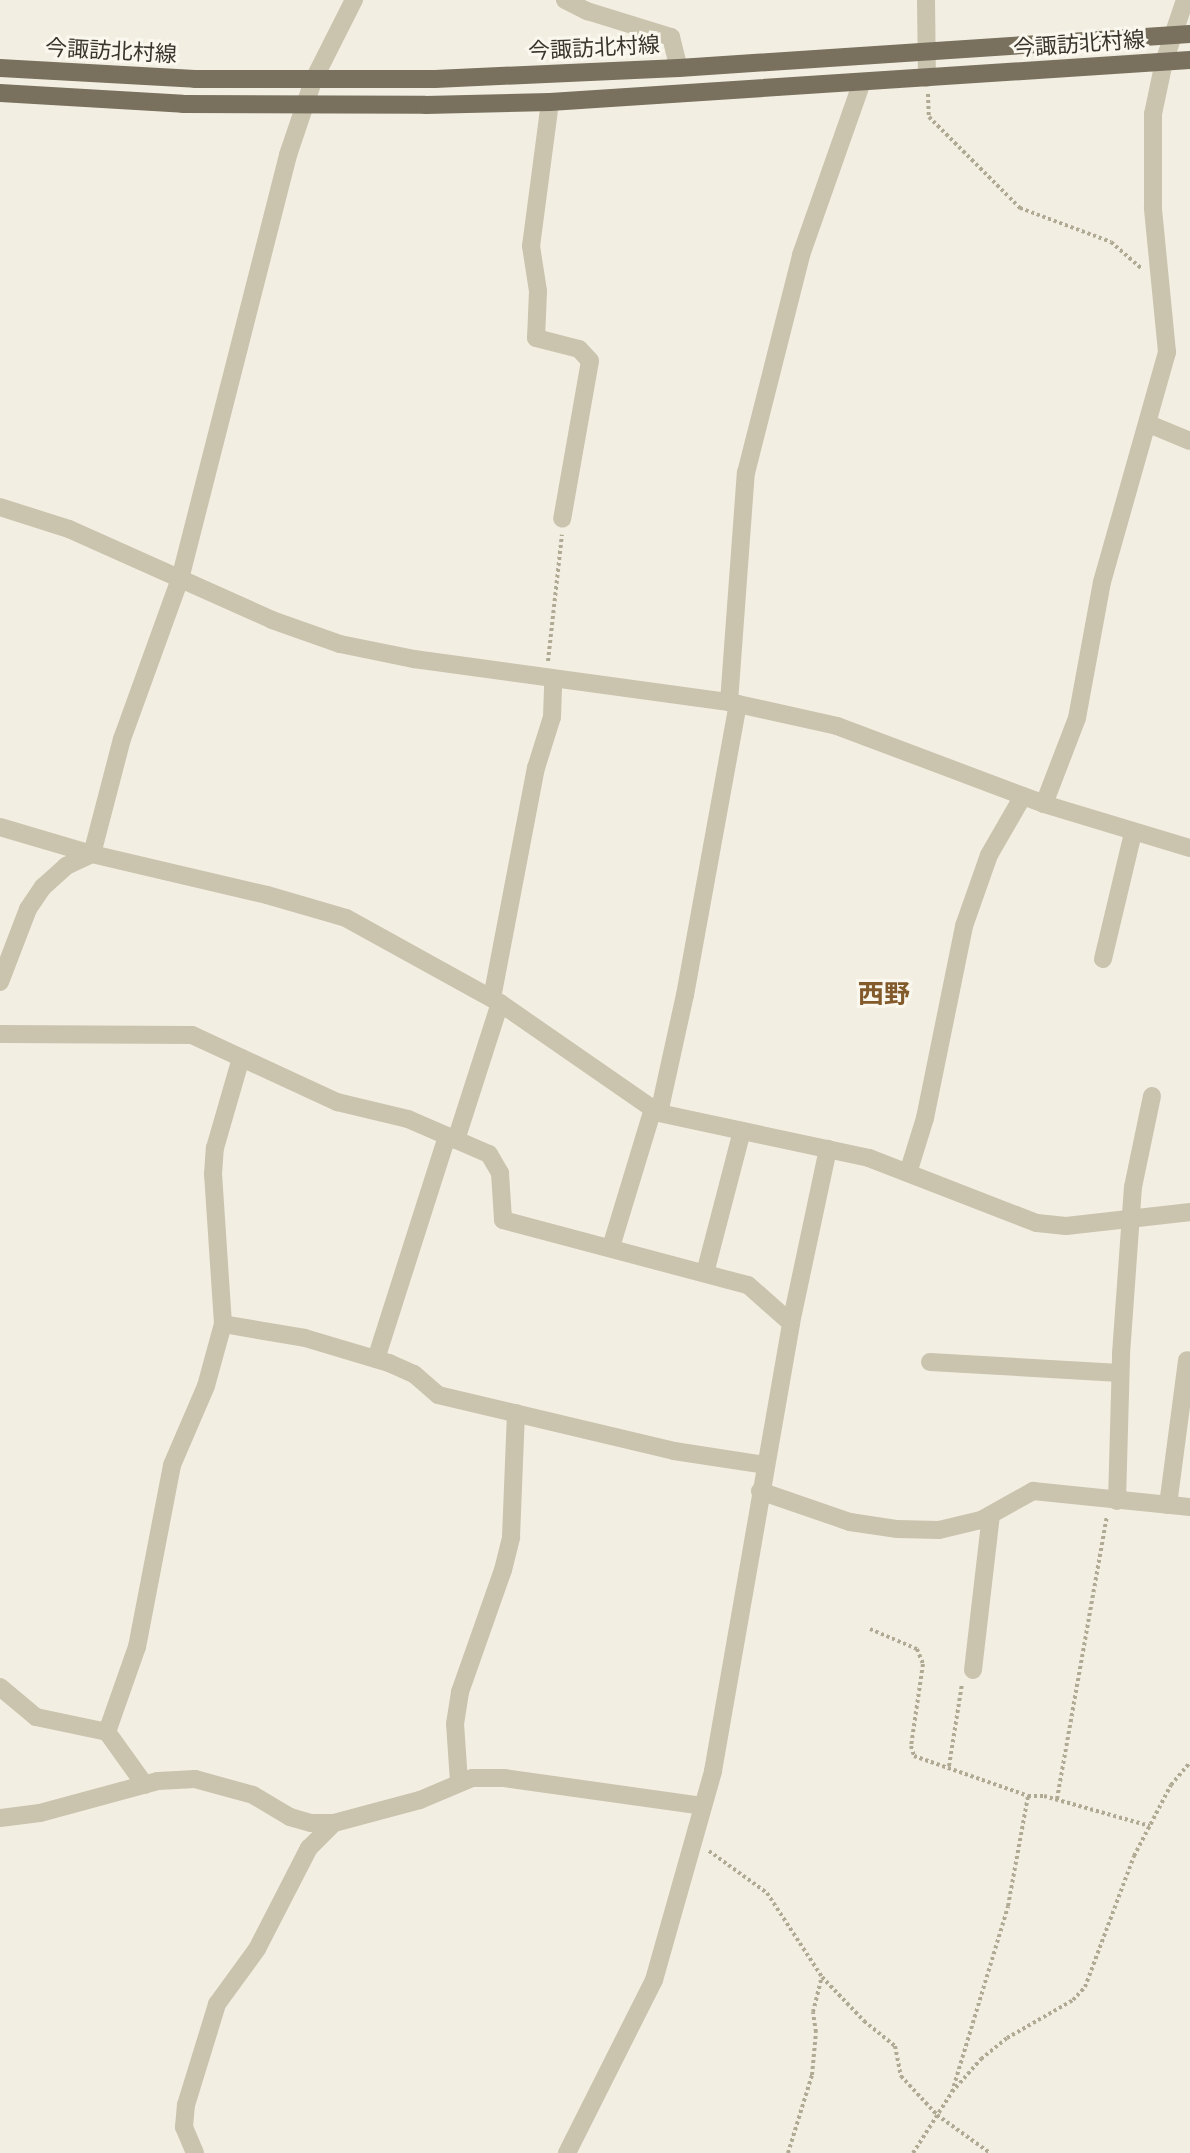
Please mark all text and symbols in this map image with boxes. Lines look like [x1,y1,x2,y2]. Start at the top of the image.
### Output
street label: 今諏訪北村線 [1012,26,1146,62]
street label: 今諏訪北村線 [527,31,661,65]
street label: 今諏訪北村線 [44,34,178,68]
district label: 西野 [858,978,910,1010]

